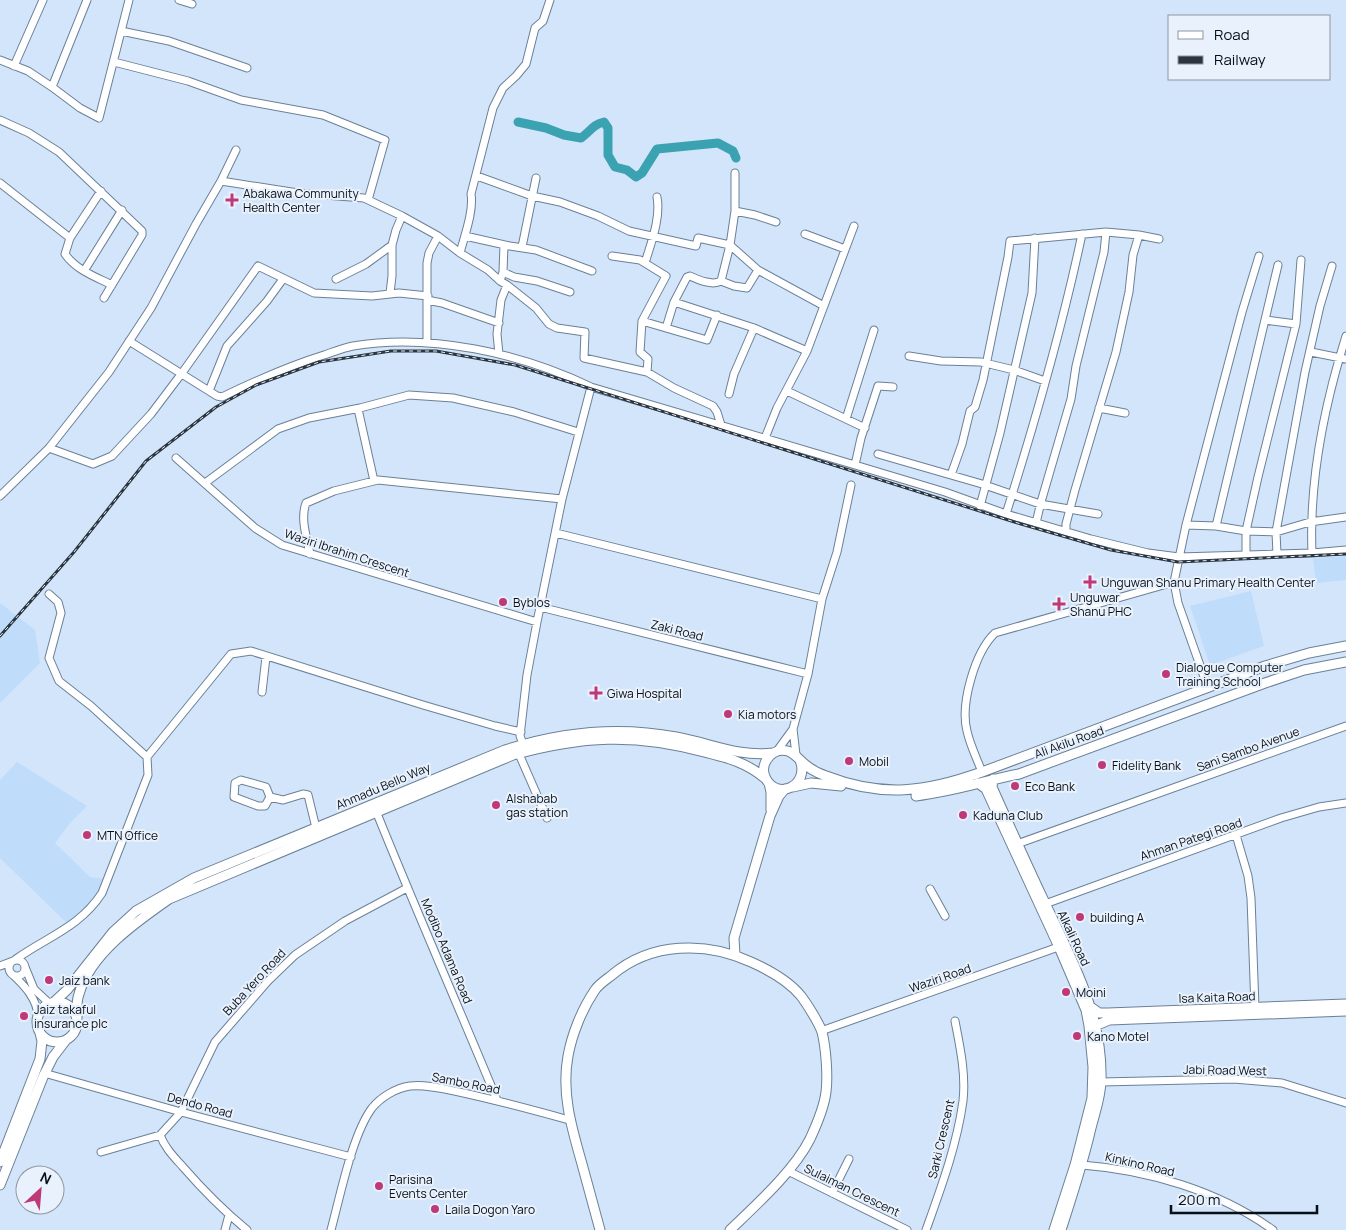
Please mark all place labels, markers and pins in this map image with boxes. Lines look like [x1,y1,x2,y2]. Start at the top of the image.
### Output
place label: Abakawa Community Health Center [243,185,359,216]
marker: Abakawa Community Health Center [225,193,239,207]
place label: Unguwan Shanu Primary Health Center [1101,574,1316,591]
marker: Unguwan Shanu Primary Health Center [1083,575,1097,589]
place label: Unguwar Shanu PHC [1070,589,1132,620]
place label: Byblos [513,594,550,611]
marker: Byblos [497,596,509,608]
marker: Unguwar Shanu PHC [1052,597,1066,611]
place label: Dialogue Computer Training School [1176,659,1284,690]
marker: Dialogue Computer Training School [1160,668,1172,680]
place label: Giwa Hospital [607,685,682,702]
marker: Giwa Hospital [589,686,603,700]
place label: Kia motors [738,706,796,723]
marker: Kia motors [722,708,734,720]
place label: Mobil [859,753,889,770]
marker: Mobil [843,755,855,767]
place label: Fidelity Bank [1112,757,1182,774]
marker: Fidelity Bank [1096,759,1108,771]
place label: Eco Bank [1025,778,1076,795]
marker: Eco Bank [1009,780,1021,792]
place label: Alshabab gas station [506,790,568,821]
marker: Alshabab gas station [490,799,502,811]
place label: Kaduna Club [973,807,1043,824]
marker: Kaduna Club [957,809,969,821]
place label: MTN Office [97,827,158,844]
marker: MTN Office [81,829,93,841]
place label: building A [1090,909,1144,926]
marker: building A [1074,911,1086,923]
place label: Jaiz bank [59,972,111,989]
marker: Jaiz bank [43,974,55,986]
place label: Moini [1076,984,1106,1001]
marker: Moini [1060,986,1072,998]
place label: Jaiz takaful insurance plc [34,1001,108,1032]
marker: Jaiz takaful insurance plc [18,1010,30,1022]
place label: Kano Motel [1087,1028,1149,1045]
marker: Kano Motel [1071,1030,1083,1042]
place label: Parisina Events Center [389,1171,468,1202]
marker: Parisina Events Center [373,1180,385,1192]
place label: Laila Dogon Yaro [445,1201,535,1218]
marker: Laila Dogon Yaro [429,1203,441,1215]

